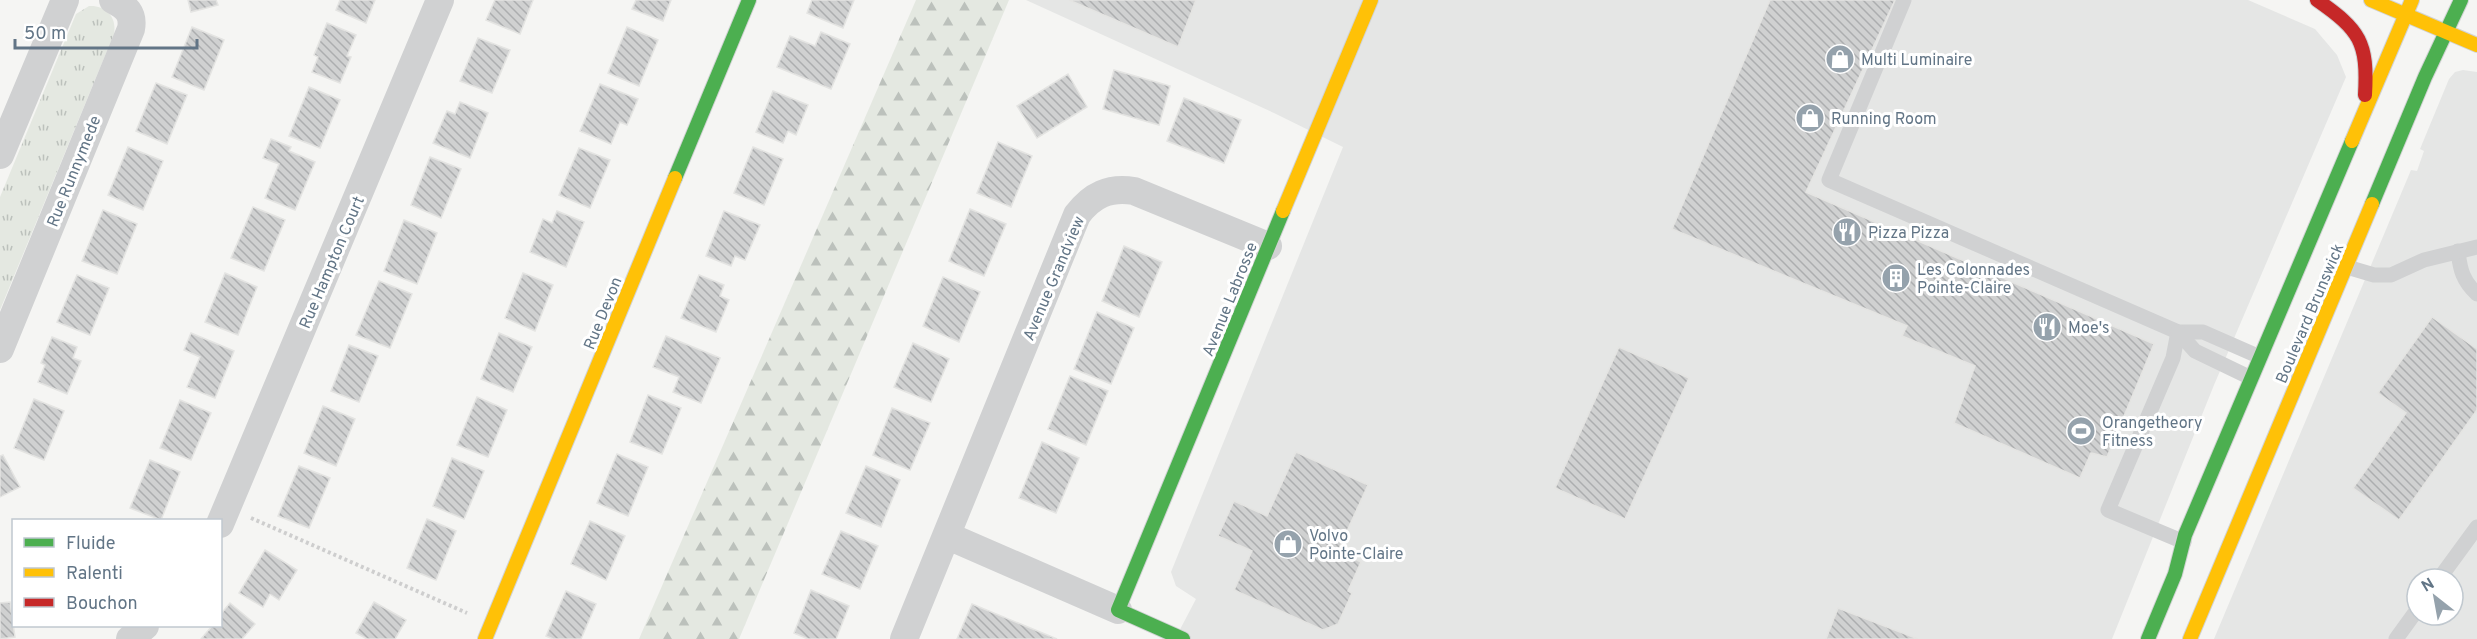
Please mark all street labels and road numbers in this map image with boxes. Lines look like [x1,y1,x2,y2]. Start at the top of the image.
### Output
street label: Rue Runnymede [43,113,106,230]
street label: Rue Hampton Court [296,193,370,332]
street label: Avenue Grandview [1020,214,1090,344]
street label: Avenue Labrosse [1199,240,1263,360]
street label: Boulevard Brunswick [2272,241,2349,387]
street label: Rue Devon [580,274,627,353]

